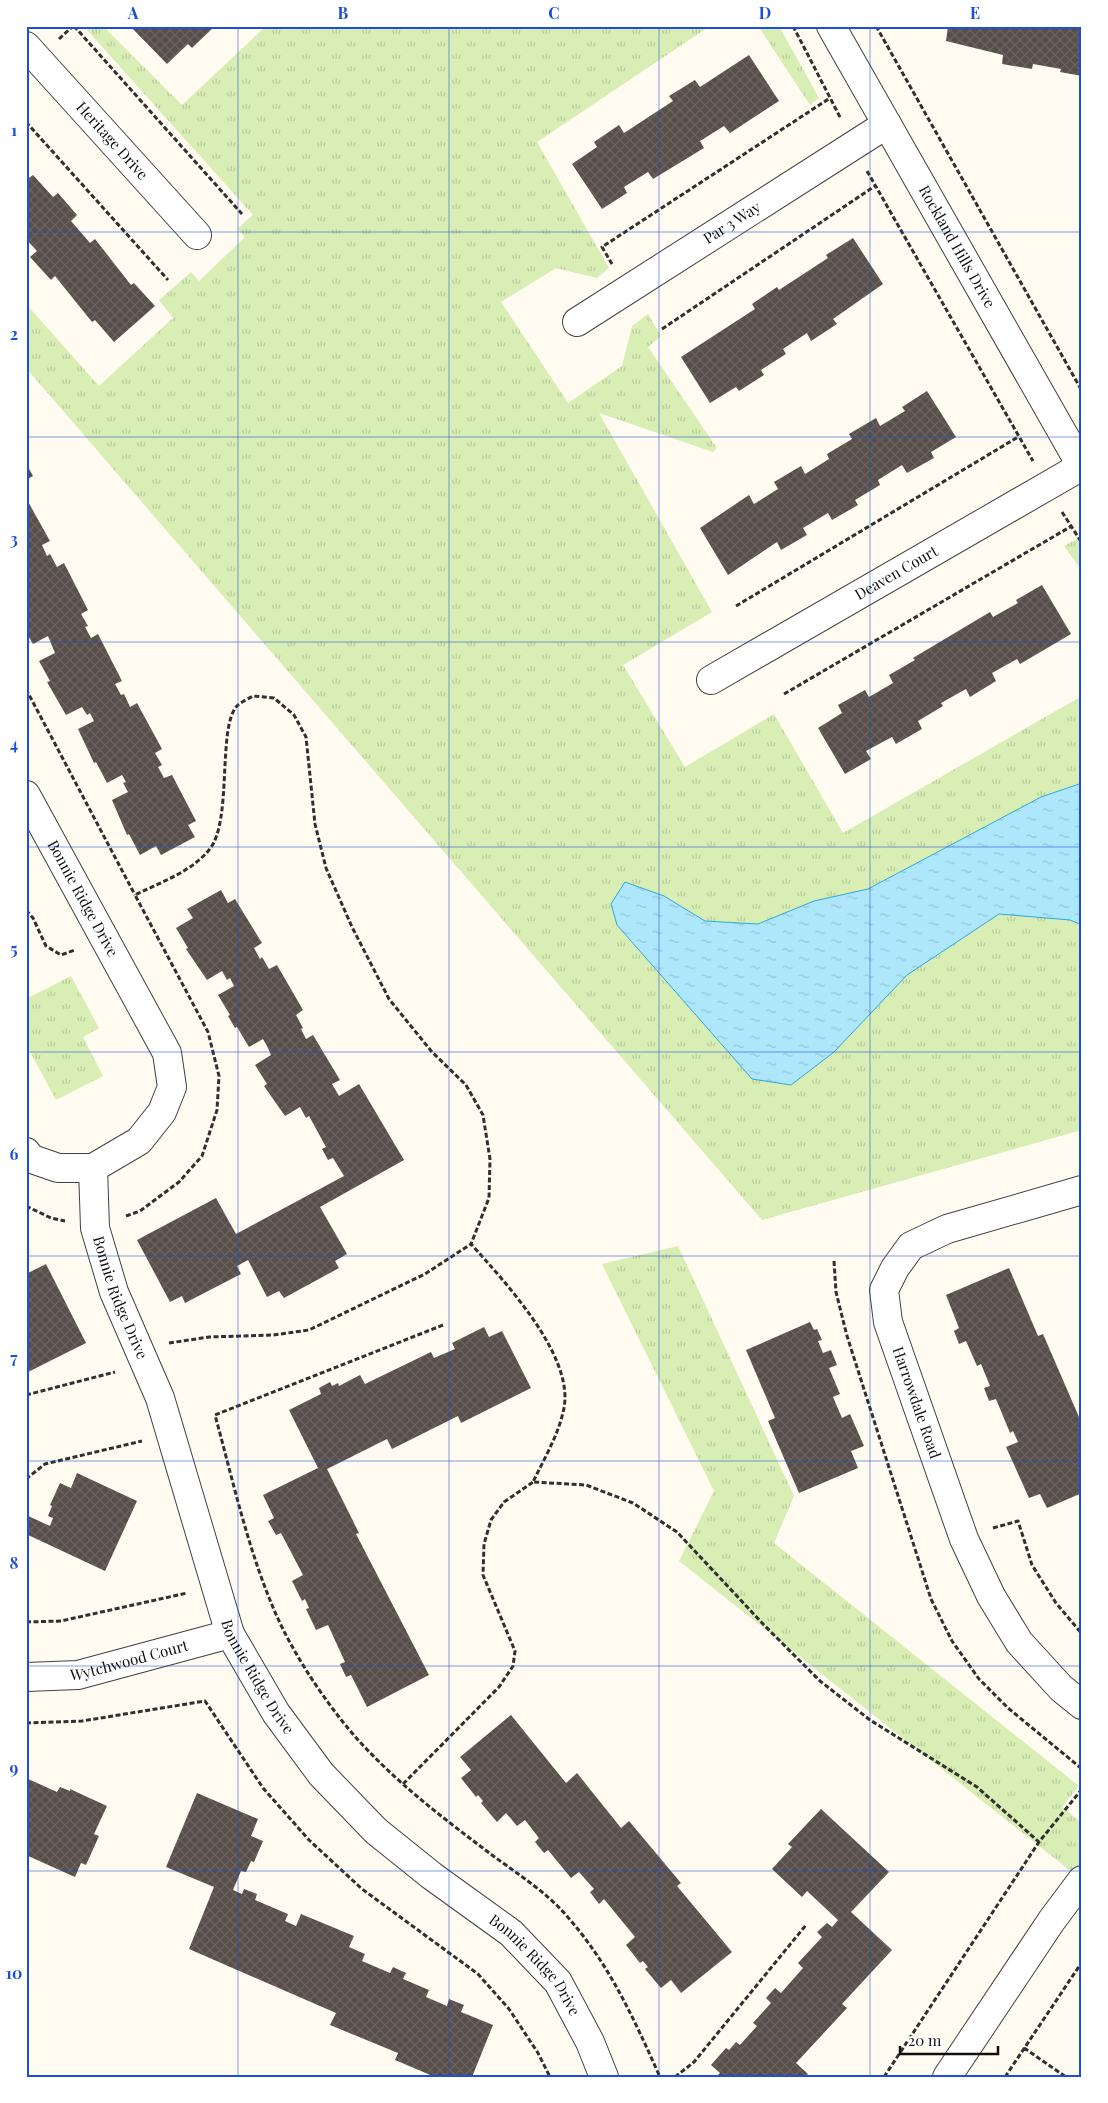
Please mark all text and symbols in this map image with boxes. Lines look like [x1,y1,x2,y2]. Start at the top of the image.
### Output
text: A [127,2,139,23]
text: B [338,2,349,23]
text: C [548,2,560,23]
text: D [759,2,771,23]
text: E [970,2,980,23]
street label: Heritage Drive [72,97,153,183]
text: 1 [11,119,17,140]
street label: Rockland Hills Drive [915,181,1000,311]
street label: Par 3 Way [699,196,764,248]
text: 2 [10,323,18,344]
text: 3 [10,528,18,549]
street label: Deaven Court [851,540,942,604]
text: 4 [10,733,18,754]
street label: Bonnie Ridge Drive [44,836,123,960]
text: 5 [10,938,18,959]
text: 6 [10,1143,19,1164]
street label: Bonnie Ridge Drive [89,1233,153,1362]
street label: Harrowdale Road [888,1344,946,1461]
text: 7 [10,1347,18,1368]
text: 8 [10,1552,19,1573]
street label: Bonnie Ridge Drive [217,1617,299,1738]
street label: Wytchwood Court [69,1635,191,1684]
text: 9 [10,1757,19,1778]
street label: Bonnie Ridge Drive [485,1909,585,2019]
text: 10 [6,1962,22,1983]
scale bar [900,2023,998,2055]
text: 20 m [908,2030,942,2050]

